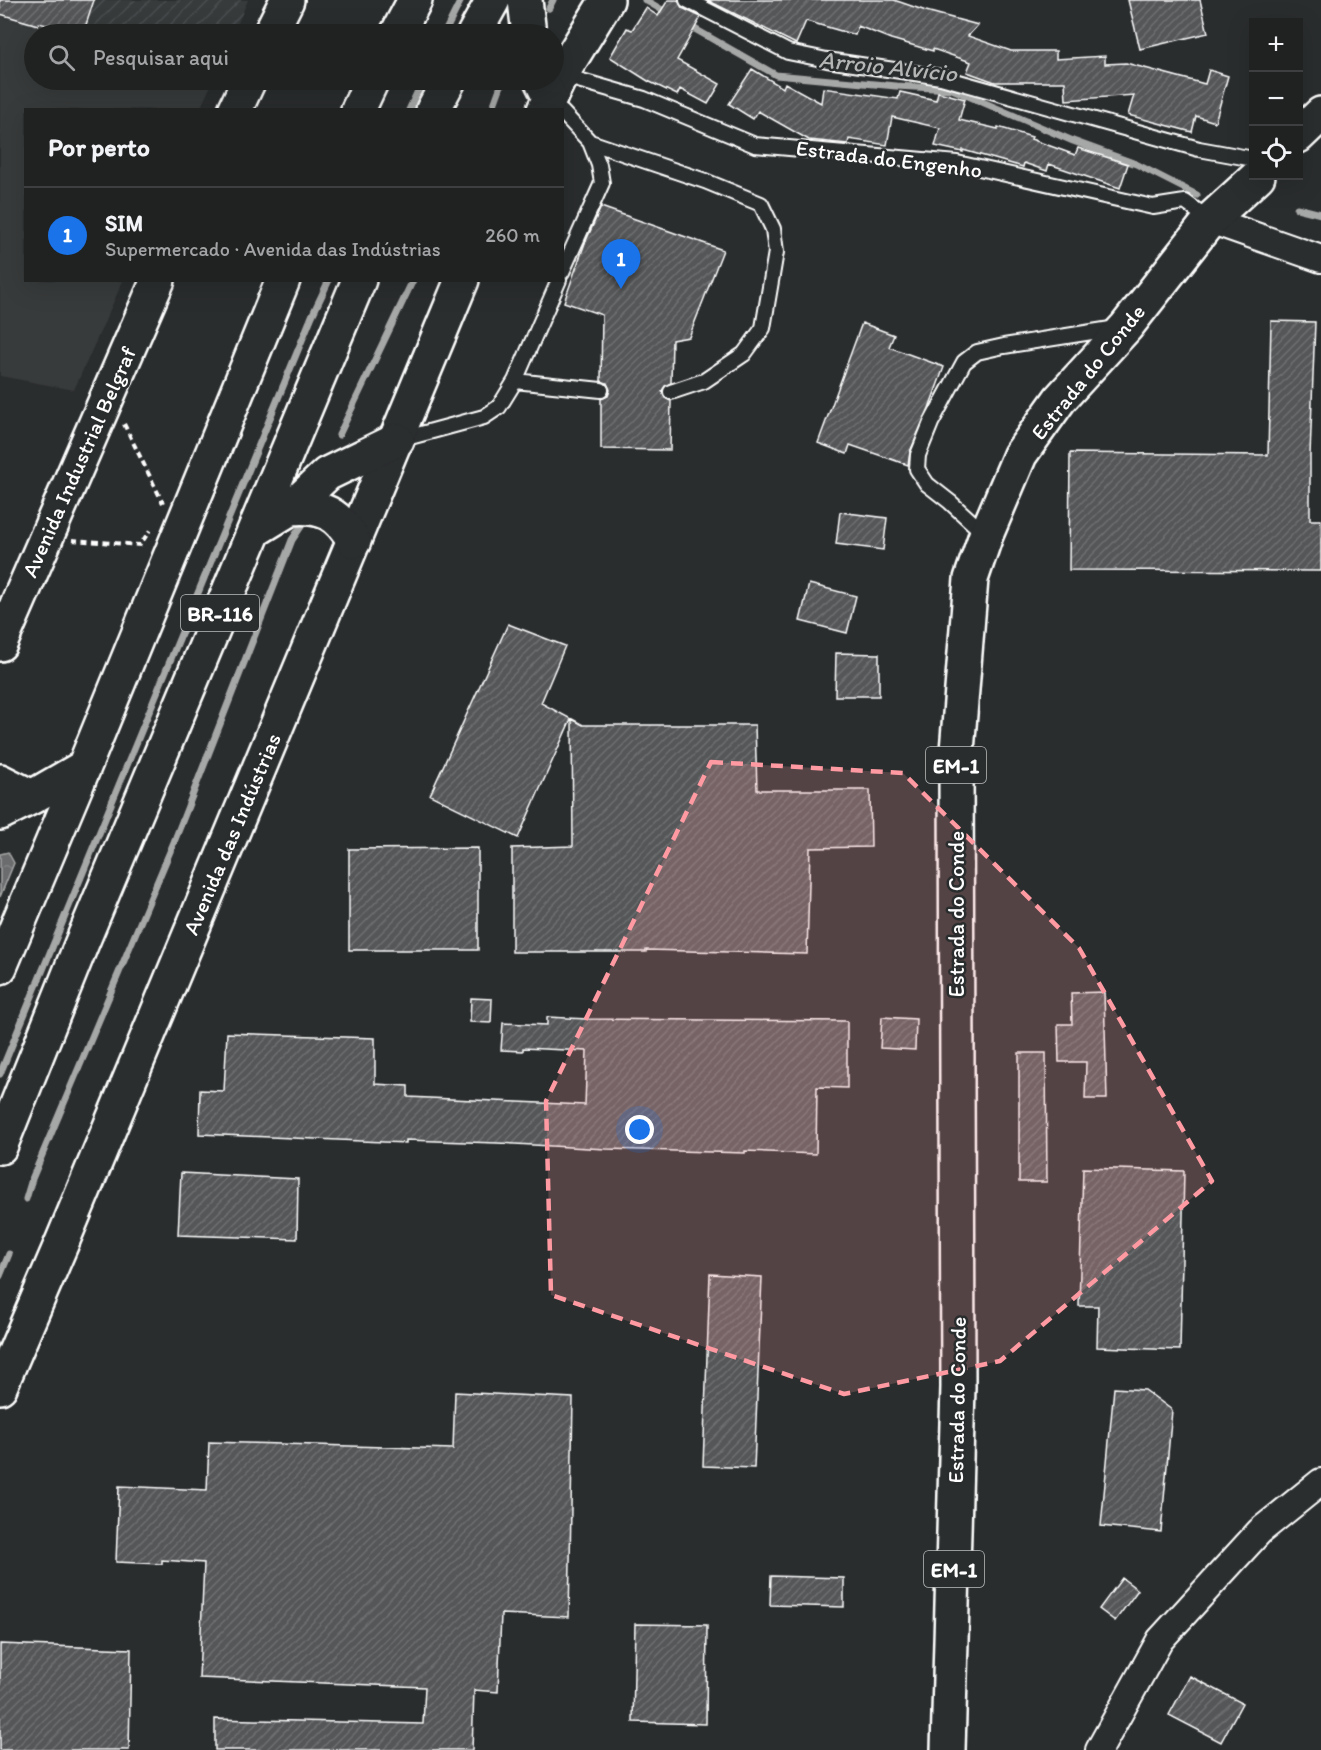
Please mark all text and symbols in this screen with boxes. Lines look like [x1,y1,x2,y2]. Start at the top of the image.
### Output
map controls [1249,18,1303,180]
button: + [1249,18,1303,72]
search box [24,24,564,90]
icon: search [45,41,78,74]
text: Pesquisar aqui [93,44,229,71]
water label: Arroio Alvício [818,44,959,88]
button: − [1249,72,1303,126]
button: locate [1249,126,1303,180]
text: Por perto [48,131,150,163]
street label: Estrada do Engenho [794,134,984,184]
text: SIM [105,210,143,237]
text: 1 [63,223,72,247]
text: 260 m [485,223,540,247]
text: Supermercado · Avenida das Indústrias [105,237,441,261]
pin: 1 [602,240,640,289]
street label: Estrada do Conde [1025,299,1151,445]
street label: Avenida Industrial Belgraf [16,342,142,581]
road number: BR-116 [181,595,259,631]
street label: Avenida das Indústrias [177,729,287,939]
road number: EM-1 [926,747,986,783]
street label: Estrada do Conde [943,831,970,997]
your location [625,1115,654,1144]
street label: Estrada do Conde [942,1316,972,1484]
road number: EM-1 [924,1551,984,1587]

